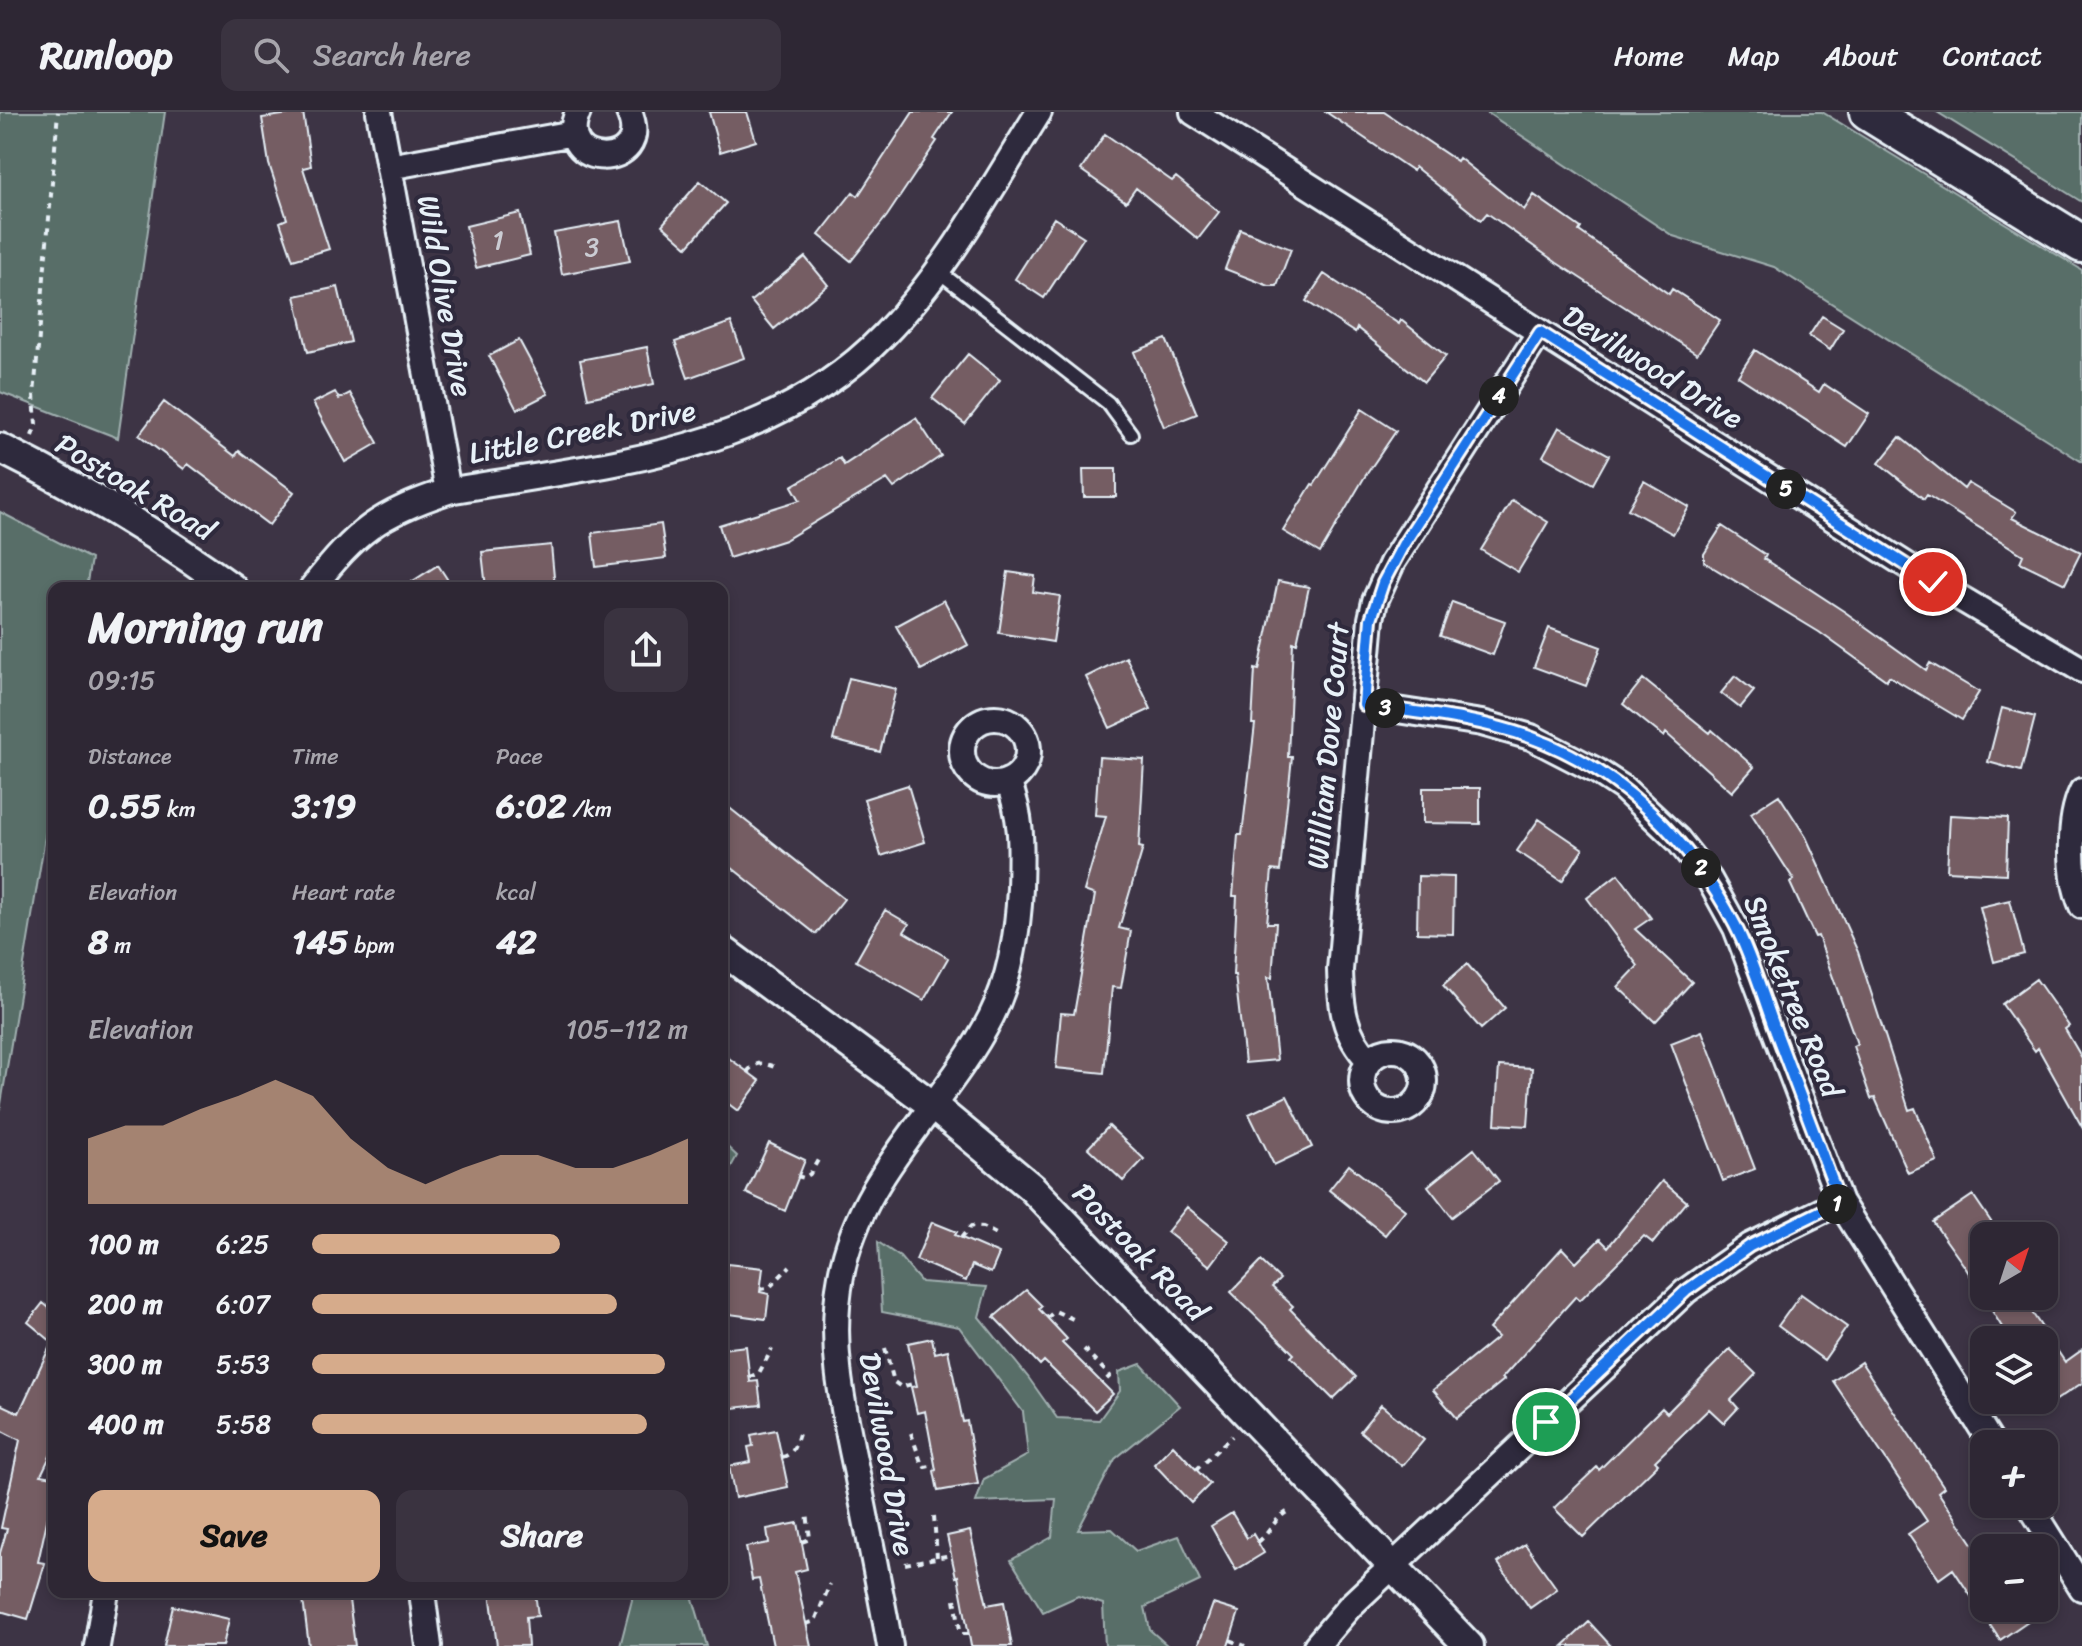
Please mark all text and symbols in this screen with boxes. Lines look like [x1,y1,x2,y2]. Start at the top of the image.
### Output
search box [221,19,781,91]
text: Runloop [40,22,173,89]
text: Search here [313,28,471,82]
text: Home [1614,31,1684,80]
text: Map [1728,31,1779,80]
text: About [1823,31,1899,80]
text: Contact [1943,31,2042,80]
icon: search [249,33,293,77]
street label: Wild Olive Drive [401,191,489,401]
house number: 1 [492,217,504,263]
house number: 3 [585,224,599,270]
street label: Devilwood Drive [1552,290,1754,444]
pin: 4 [1479,376,1519,416]
text: 4 [1492,376,1506,415]
street label: Little Creek Drive [464,384,700,480]
street label: Postoak Road [44,418,227,557]
pin: 5 [1766,469,1806,509]
text: 5 [1779,469,1793,508]
pin [1899,548,1967,616]
icon: check [1911,560,1955,604]
text: Morning run [88,588,323,666]
button: share [604,608,688,692]
street label: William Dove Court [1290,619,1366,871]
text: 09:15 [88,657,155,703]
pin: 3 [1365,688,1405,728]
text: 3 [1379,688,1391,727]
text: Distance [88,737,172,776]
text: Time [292,737,339,776]
text: Pace [496,737,543,776]
text: 0.55 [88,776,161,836]
text: 3:19 [292,776,356,836]
text: 6:02 [496,776,567,836]
text: km [161,790,196,829]
text: /km [567,790,612,829]
pin: 2 [1681,848,1721,888]
text: 2 [1695,848,1707,887]
text: Elevation [88,873,177,912]
text: Heart rate [292,873,395,912]
text: kcal [496,873,536,912]
street label: Smoketree Road [1728,886,1859,1108]
text: 8 [88,912,109,972]
text: 145 [292,912,349,972]
text: 42 [496,912,537,972]
text: m [109,926,131,965]
text: bpm [349,926,395,965]
text: Elevation [88,1006,193,1052]
text: 105–112 m [566,1006,688,1052]
street label: Postoak Road [1059,1169,1223,1337]
pin: 1 [1817,1184,1857,1224]
text: 1 [1832,1184,1842,1223]
text: 100 m [88,1221,159,1267]
text: 6:25 [216,1221,270,1267]
north arrow [1970,1222,2058,1310]
map controls [1970,1222,2058,1622]
text: 200 m [88,1281,163,1327]
text: 6:07 [216,1281,270,1327]
button: layers [1970,1326,2058,1414]
text: 300 m [88,1341,162,1387]
text: 5:53 [216,1341,270,1387]
street label: Devilwood Drive [843,1348,931,1560]
pin [1512,1388,1580,1456]
icon: arrive [1524,1400,1568,1444]
text: 400 m [88,1401,164,1447]
text: 5:58 [216,1401,271,1447]
button: + [1970,1430,2058,1518]
button: Save [88,1490,380,1582]
button: Share [396,1490,688,1582]
button: − [1970,1534,2058,1622]

